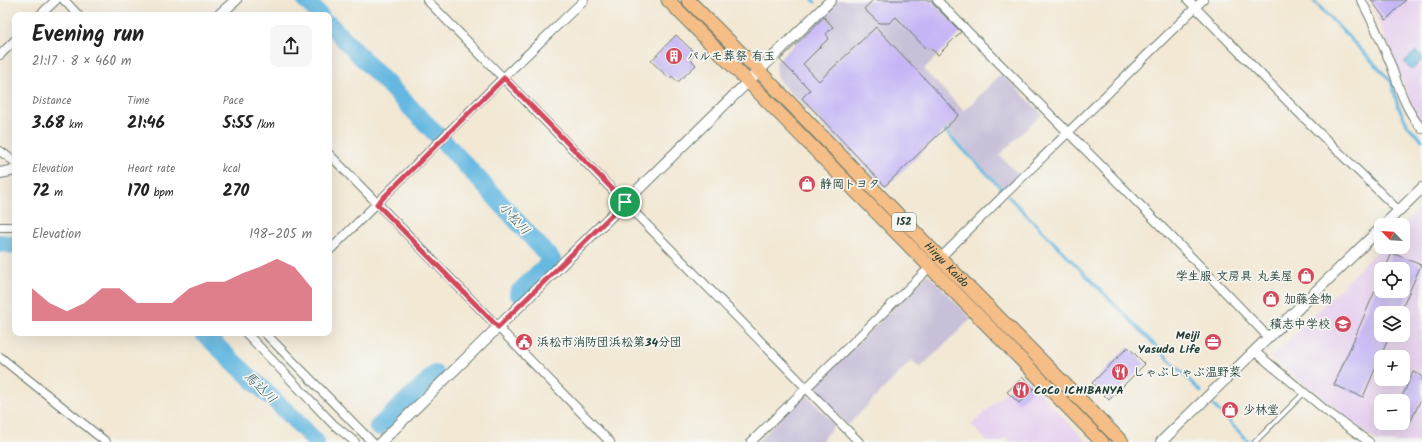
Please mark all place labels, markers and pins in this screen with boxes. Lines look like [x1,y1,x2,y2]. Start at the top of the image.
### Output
building icon: パルモ葬祭 有玉 [664,46,684,66]
place label: パルモ葬祭 有玉 [687,47,776,66]
shop icon: 静岡トヨタ [797,174,817,194]
place label: 静岡トヨタ [820,175,880,194]
pin [608,185,642,219]
shop icon: 学生服 文房具 丸美屋 [1296,266,1316,286]
place label: 学生服 文房具 丸美屋 [1176,267,1293,286]
shop icon: 加藤金物 [1261,289,1281,309]
place label: 加藤金物 [1284,290,1332,309]
school or university icon: 積志中学校 [1333,314,1353,334]
place label: 積志中学校 [1270,315,1330,334]
place label: Meiji Yasuda Life [1138,326,1201,359]
public building icon: 浜松市消防団浜松第34分団 [514,332,534,352]
office icon: Meiji Yasuda Life [1203,332,1223,352]
place label: 浜松市消防団浜松第34分団 [537,333,682,352]
restaurant icon: しゃぶしゃぶ温野菜 [1110,362,1130,382]
place label: しゃぶしゃぶ温野菜 [1133,363,1241,382]
restaurant icon: CoCo ICHIBANYA [1011,380,1031,400]
place label: CoCo ICHIBANYA [1034,381,1124,400]
shop icon: 少林堂 [1220,400,1240,420]
place label: 少林堂 [1243,401,1279,420]

